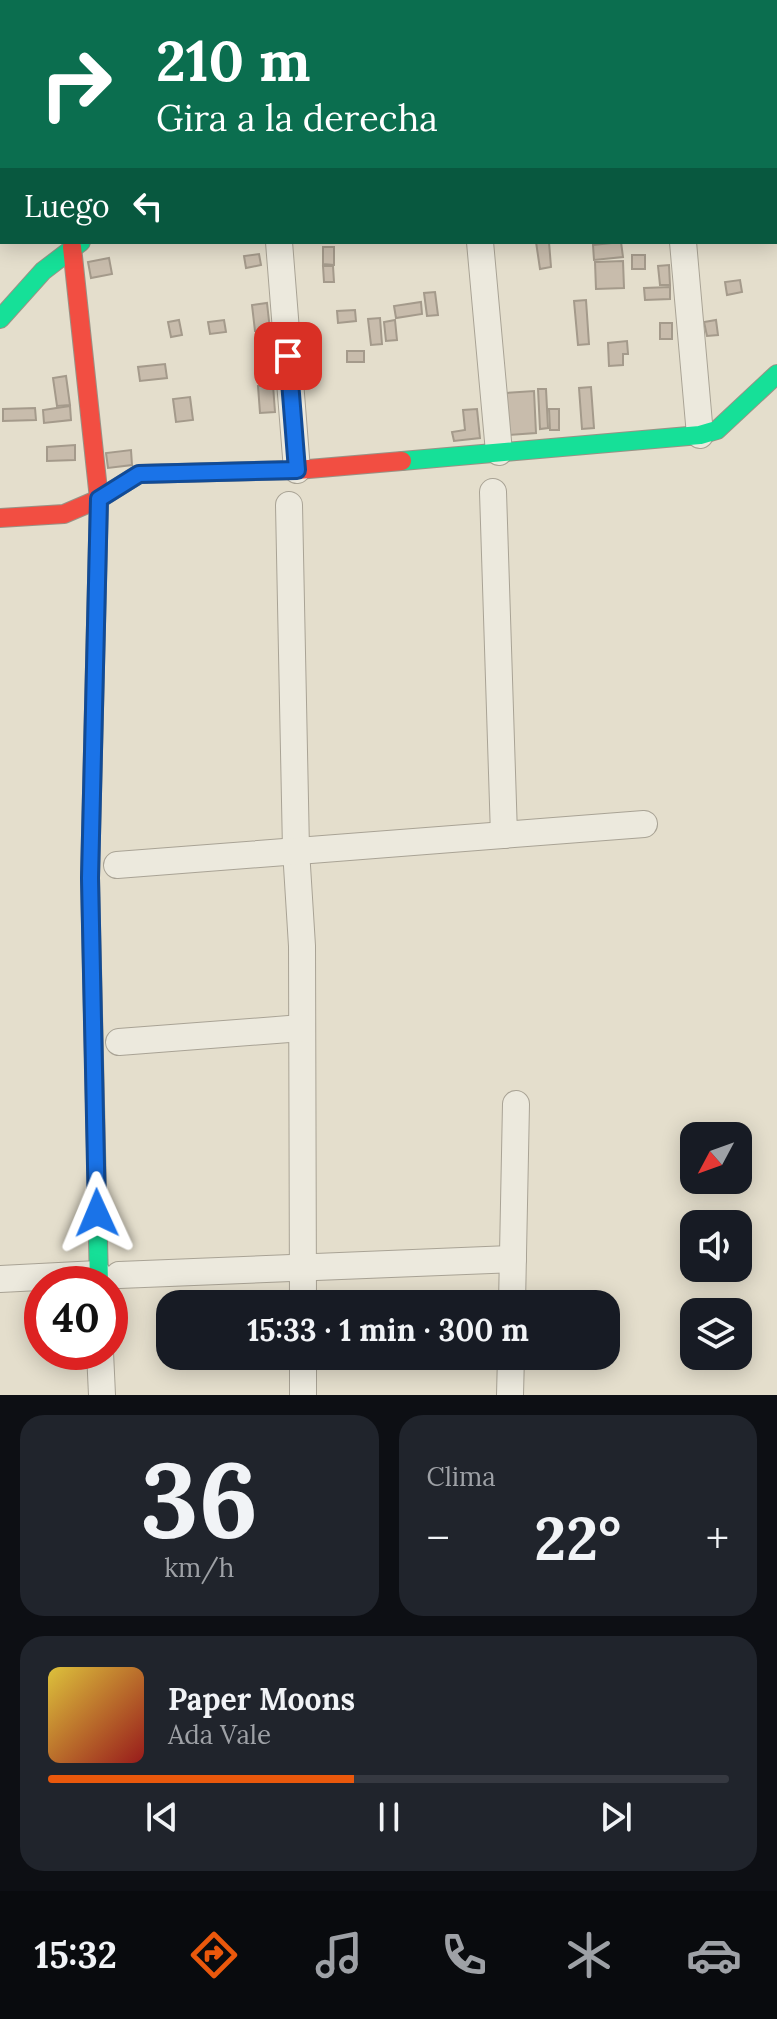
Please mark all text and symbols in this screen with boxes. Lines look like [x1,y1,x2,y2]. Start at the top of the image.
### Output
text: 210 m [156,25,310,96]
icon: right [24,32,128,136]
text: Gira a la derecha [156,95,438,141]
icon: left [126,184,170,228]
text: Luego [24,187,110,225]
pin [254,322,322,390]
icon: arrive [266,334,310,378]
north arrow [680,1122,752,1194]
map controls [680,1122,752,1370]
position arrow [55,1171,139,1255]
button: sound [680,1210,752,1282]
speed limit sign: 40 [24,1266,128,1370]
button: layers [680,1298,752,1370]
text: 15:33 · 1 min · 300 m [247,1311,529,1349]
text: 36 [140,1432,258,1565]
text: Clima [427,1460,496,1493]
text: 22° [534,1500,621,1576]
text: − [427,1510,450,1566]
text: + [706,1510,729,1566]
text: km/h [164,1551,234,1584]
text: Paper Moons [168,1680,355,1718]
text: Ada Vale [168,1718,271,1751]
icon: previous [140,1795,184,1839]
icon: pause [367,1795,411,1839]
icon: next [594,1795,638,1839]
icon: directions [186,1927,242,1983]
icon: music [311,1927,367,1983]
icon: phone [436,1927,492,1983]
icon: climate [561,1927,617,1983]
icon: car [686,1927,742,1983]
text: 15:32 [35,1932,117,1978]

